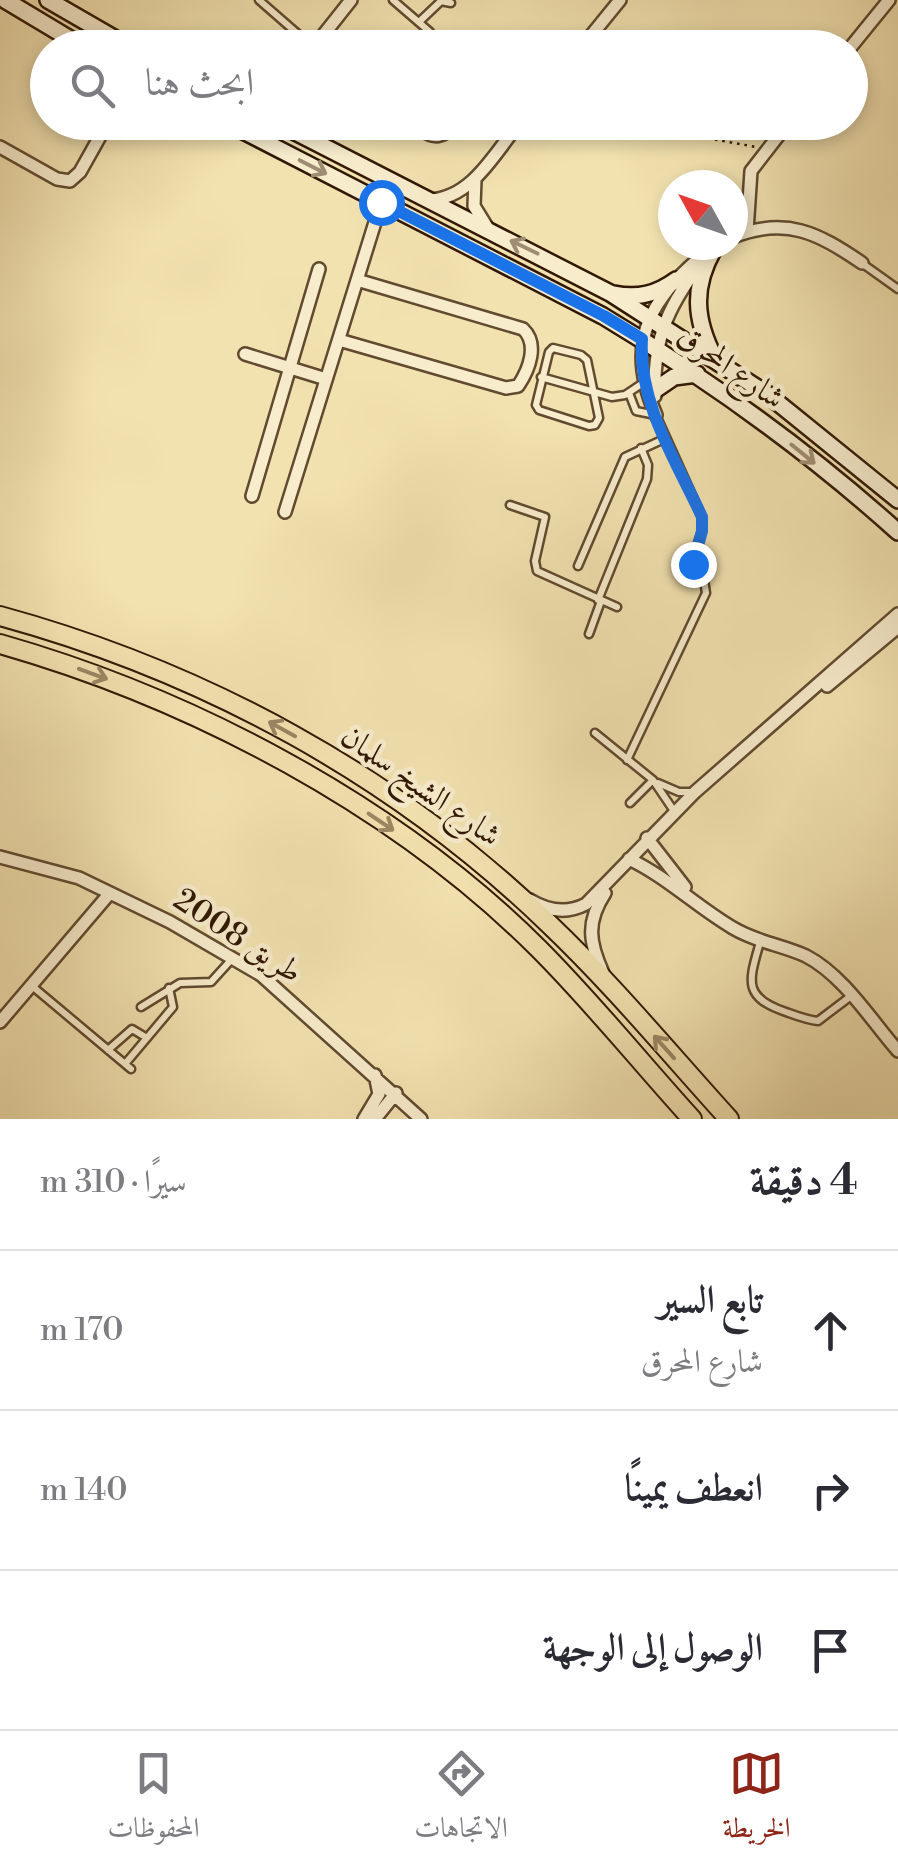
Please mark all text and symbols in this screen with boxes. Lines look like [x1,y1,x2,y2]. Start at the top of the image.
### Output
search box [30,30,868,140]
icon: search [65,58,120,113]
text: ابحث هنا [145,60,254,107]
one-way arrow [297,158,327,177]
north arrow [658,170,748,260]
route start [359,180,405,226]
one-way arrow [510,237,540,256]
street label: شارع المحرق [666,316,793,423]
one-way arrow [789,443,816,464]
route end [671,542,717,588]
one-way arrow [76,666,107,684]
street label: شارع الشيخ سلمان [329,716,509,862]
one-way arrow [267,718,297,738]
one-way arrow [367,811,395,832]
street label: طريق 2008 [166,880,310,992]
one-way arrow [652,1035,675,1060]
text: 4 دقيقة [750,1155,858,1208]
text: سيرًا · 310 m [40,1162,187,1202]
text: تابع السير [658,1277,763,1324]
icon: ahead [803,1303,858,1358]
text: 170 m [40,1310,123,1350]
text: شارع المحرق [641,1342,763,1382]
icon: right [803,1463,858,1518]
text: انعطف يمينًا [625,1465,763,1512]
text: 140 m [40,1470,127,1510]
icon: arrive [803,1623,858,1678]
text: الوصول إلى الوجهة [543,1625,763,1672]
tab: المحفوظات [107,1746,200,1855]
tab: الاتجاهات [414,1746,508,1855]
tab: الخريطة [723,1746,791,1855]

